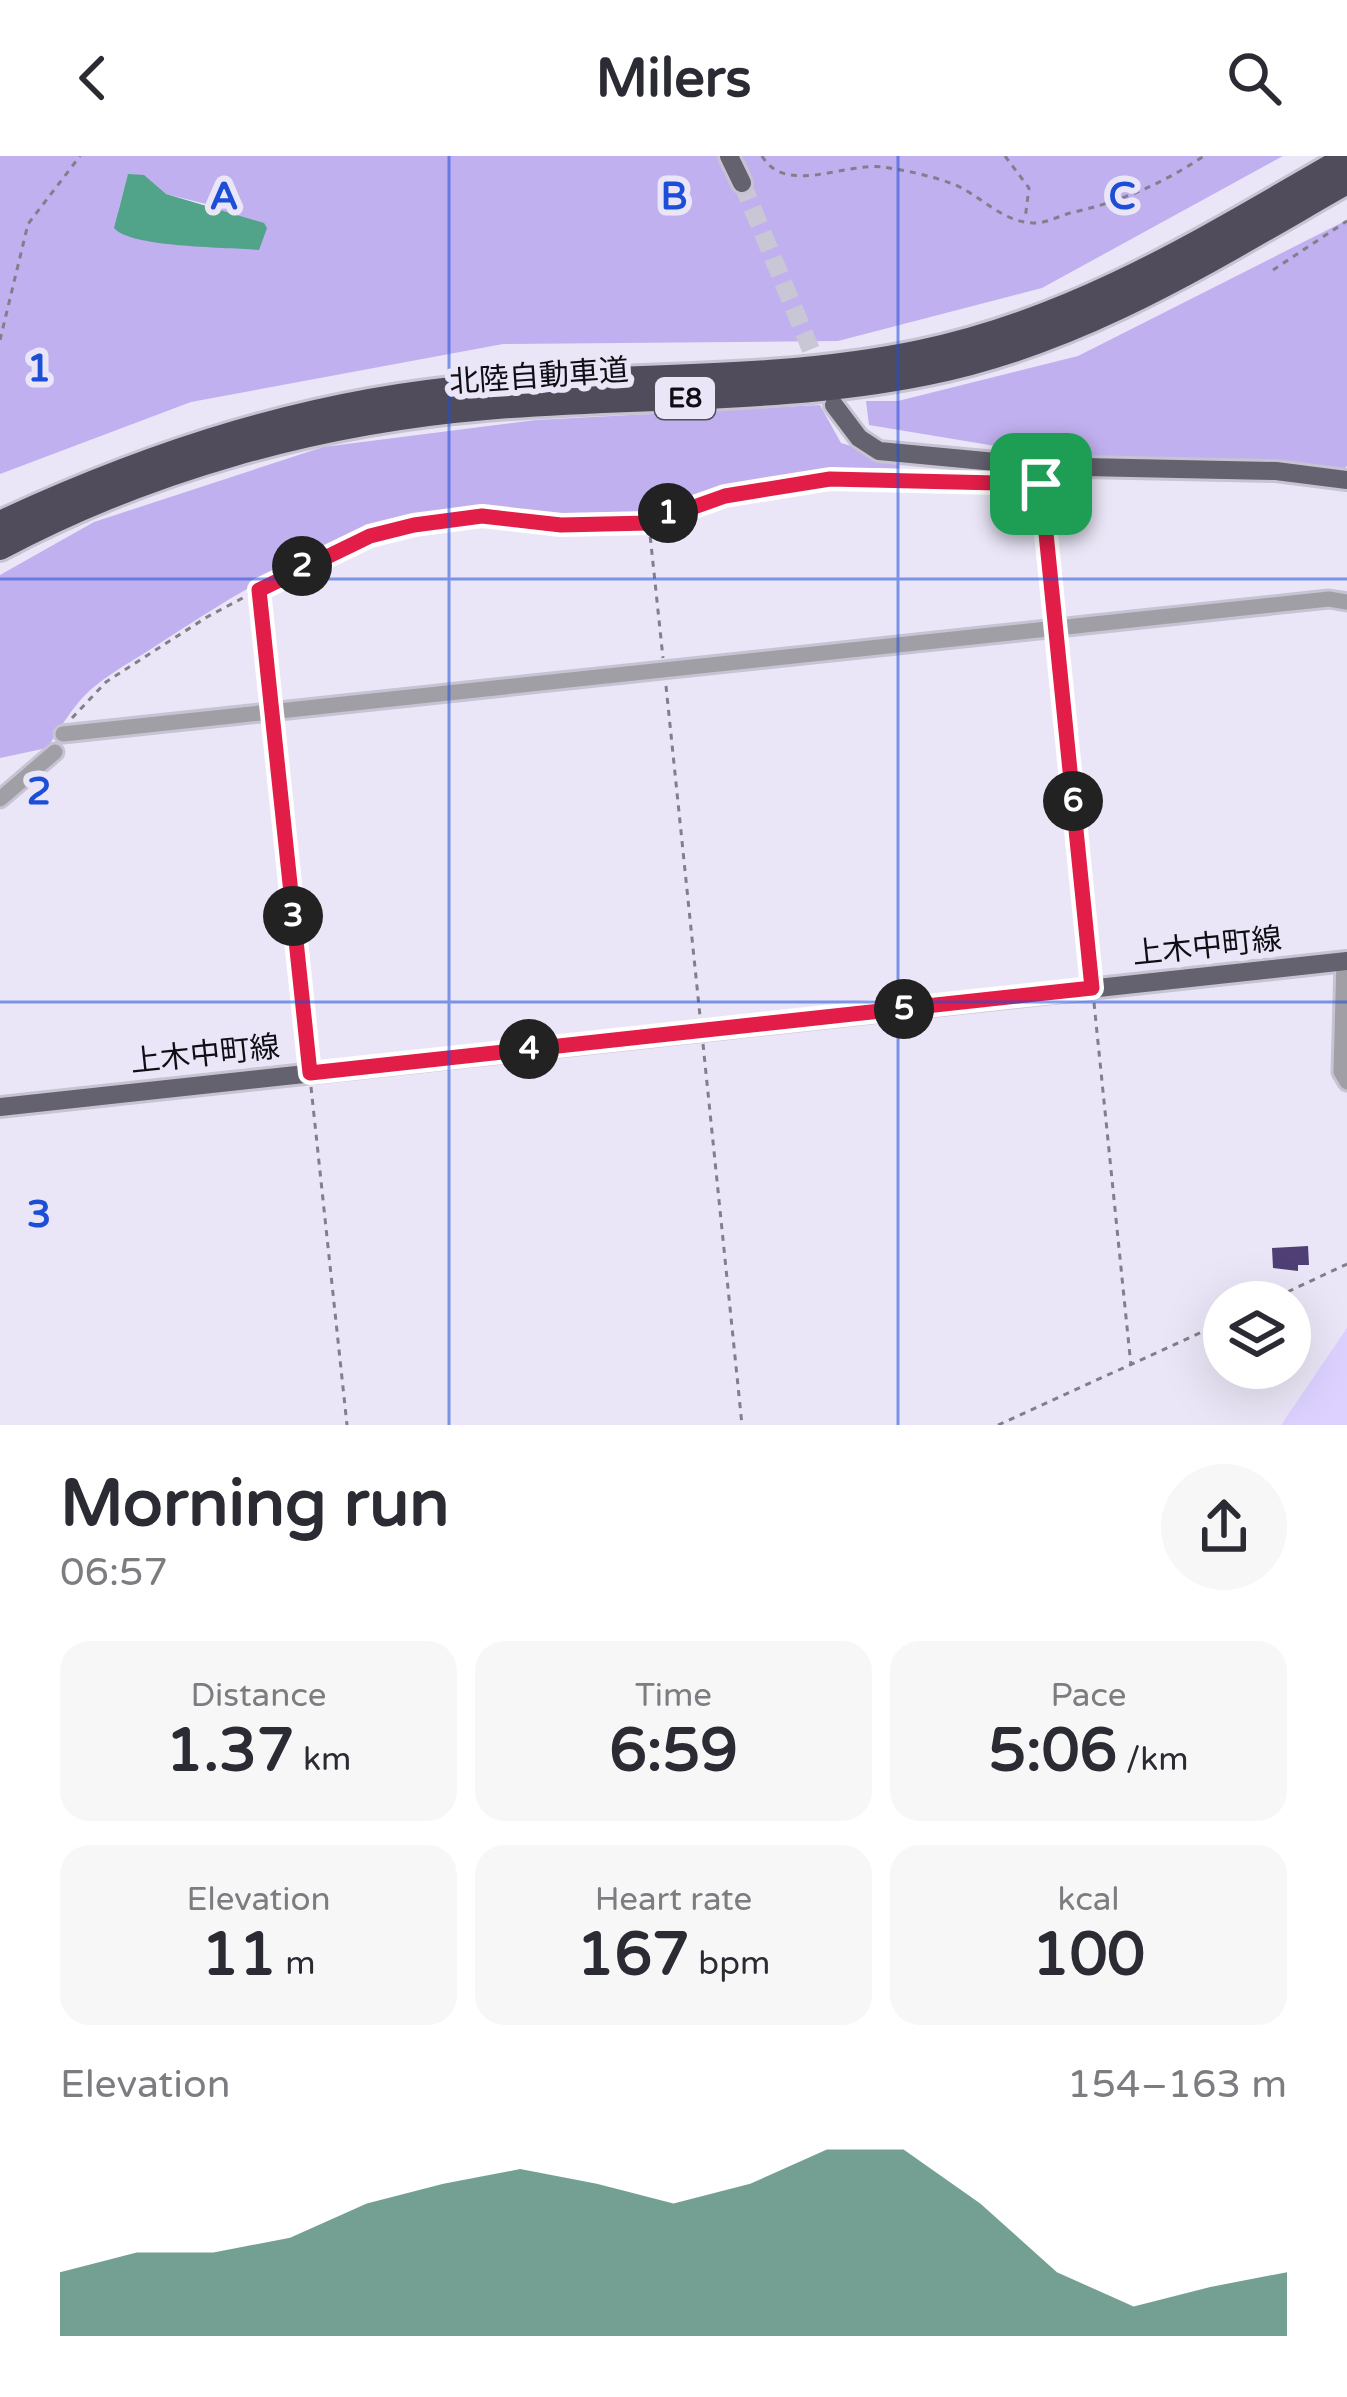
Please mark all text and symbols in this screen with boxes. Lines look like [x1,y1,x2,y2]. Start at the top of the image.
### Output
icon: back [60,45,126,111]
icon: search [1221,45,1287,111]
text: Milers [596,46,751,111]
text: A [209,173,239,220]
text: B [660,173,688,220]
text: C [1108,173,1136,220]
text: 1 [27,345,51,392]
street label: 北陸自動車道 [448,352,630,401]
road number: E8 [655,377,715,419]
pin [990,433,1092,535]
icon: arrive [1008,451,1074,517]
pin: 1 [638,483,698,543]
text: 1 [658,493,678,532]
pin: 2 [272,536,332,596]
text: 2 [292,546,312,585]
text: 2 [27,768,51,815]
pin: 6 [1043,771,1103,831]
text: 6 [1063,781,1083,820]
pin: 3 [263,886,323,946]
text: 3 [283,896,303,935]
street label: 上木中町線 [1131,920,1284,973]
pin: 5 [874,979,934,1039]
text: 5 [894,989,914,1028]
pin: 4 [499,1019,559,1079]
street label: 上木中町線 [129,1028,282,1081]
text: 4 [519,1029,539,1068]
text: 3 [27,1191,51,1238]
map controls [1203,1281,1311,1389]
button: layers [1203,1281,1311,1389]
text: Morning run [60,1464,450,1544]
button: share [1161,1464,1287,1590]
text: 06:57 [60,1549,168,1596]
text: Distance [191,1676,326,1715]
text: Time [635,1676,712,1715]
text: Pace [1051,1676,1127,1715]
text: 1.37 [166,1715,294,1787]
text: 6:59 [609,1715,738,1787]
text: 5:06 [988,1715,1117,1787]
text: km [294,1740,351,1779]
text: /km [1117,1740,1189,1779]
text: Elevation [186,1880,331,1919]
text: Heart rate [595,1880,752,1919]
text: kcal [1057,1880,1120,1919]
text: 11 [201,1919,277,1991]
text: 167 [577,1919,690,1991]
text: 100 [1032,1919,1145,1991]
text: m [277,1944,316,1983]
text: bpm [690,1944,770,1983]
text: Elevation [60,2061,230,2108]
text: 154–163 m [1067,2061,1287,2108]

